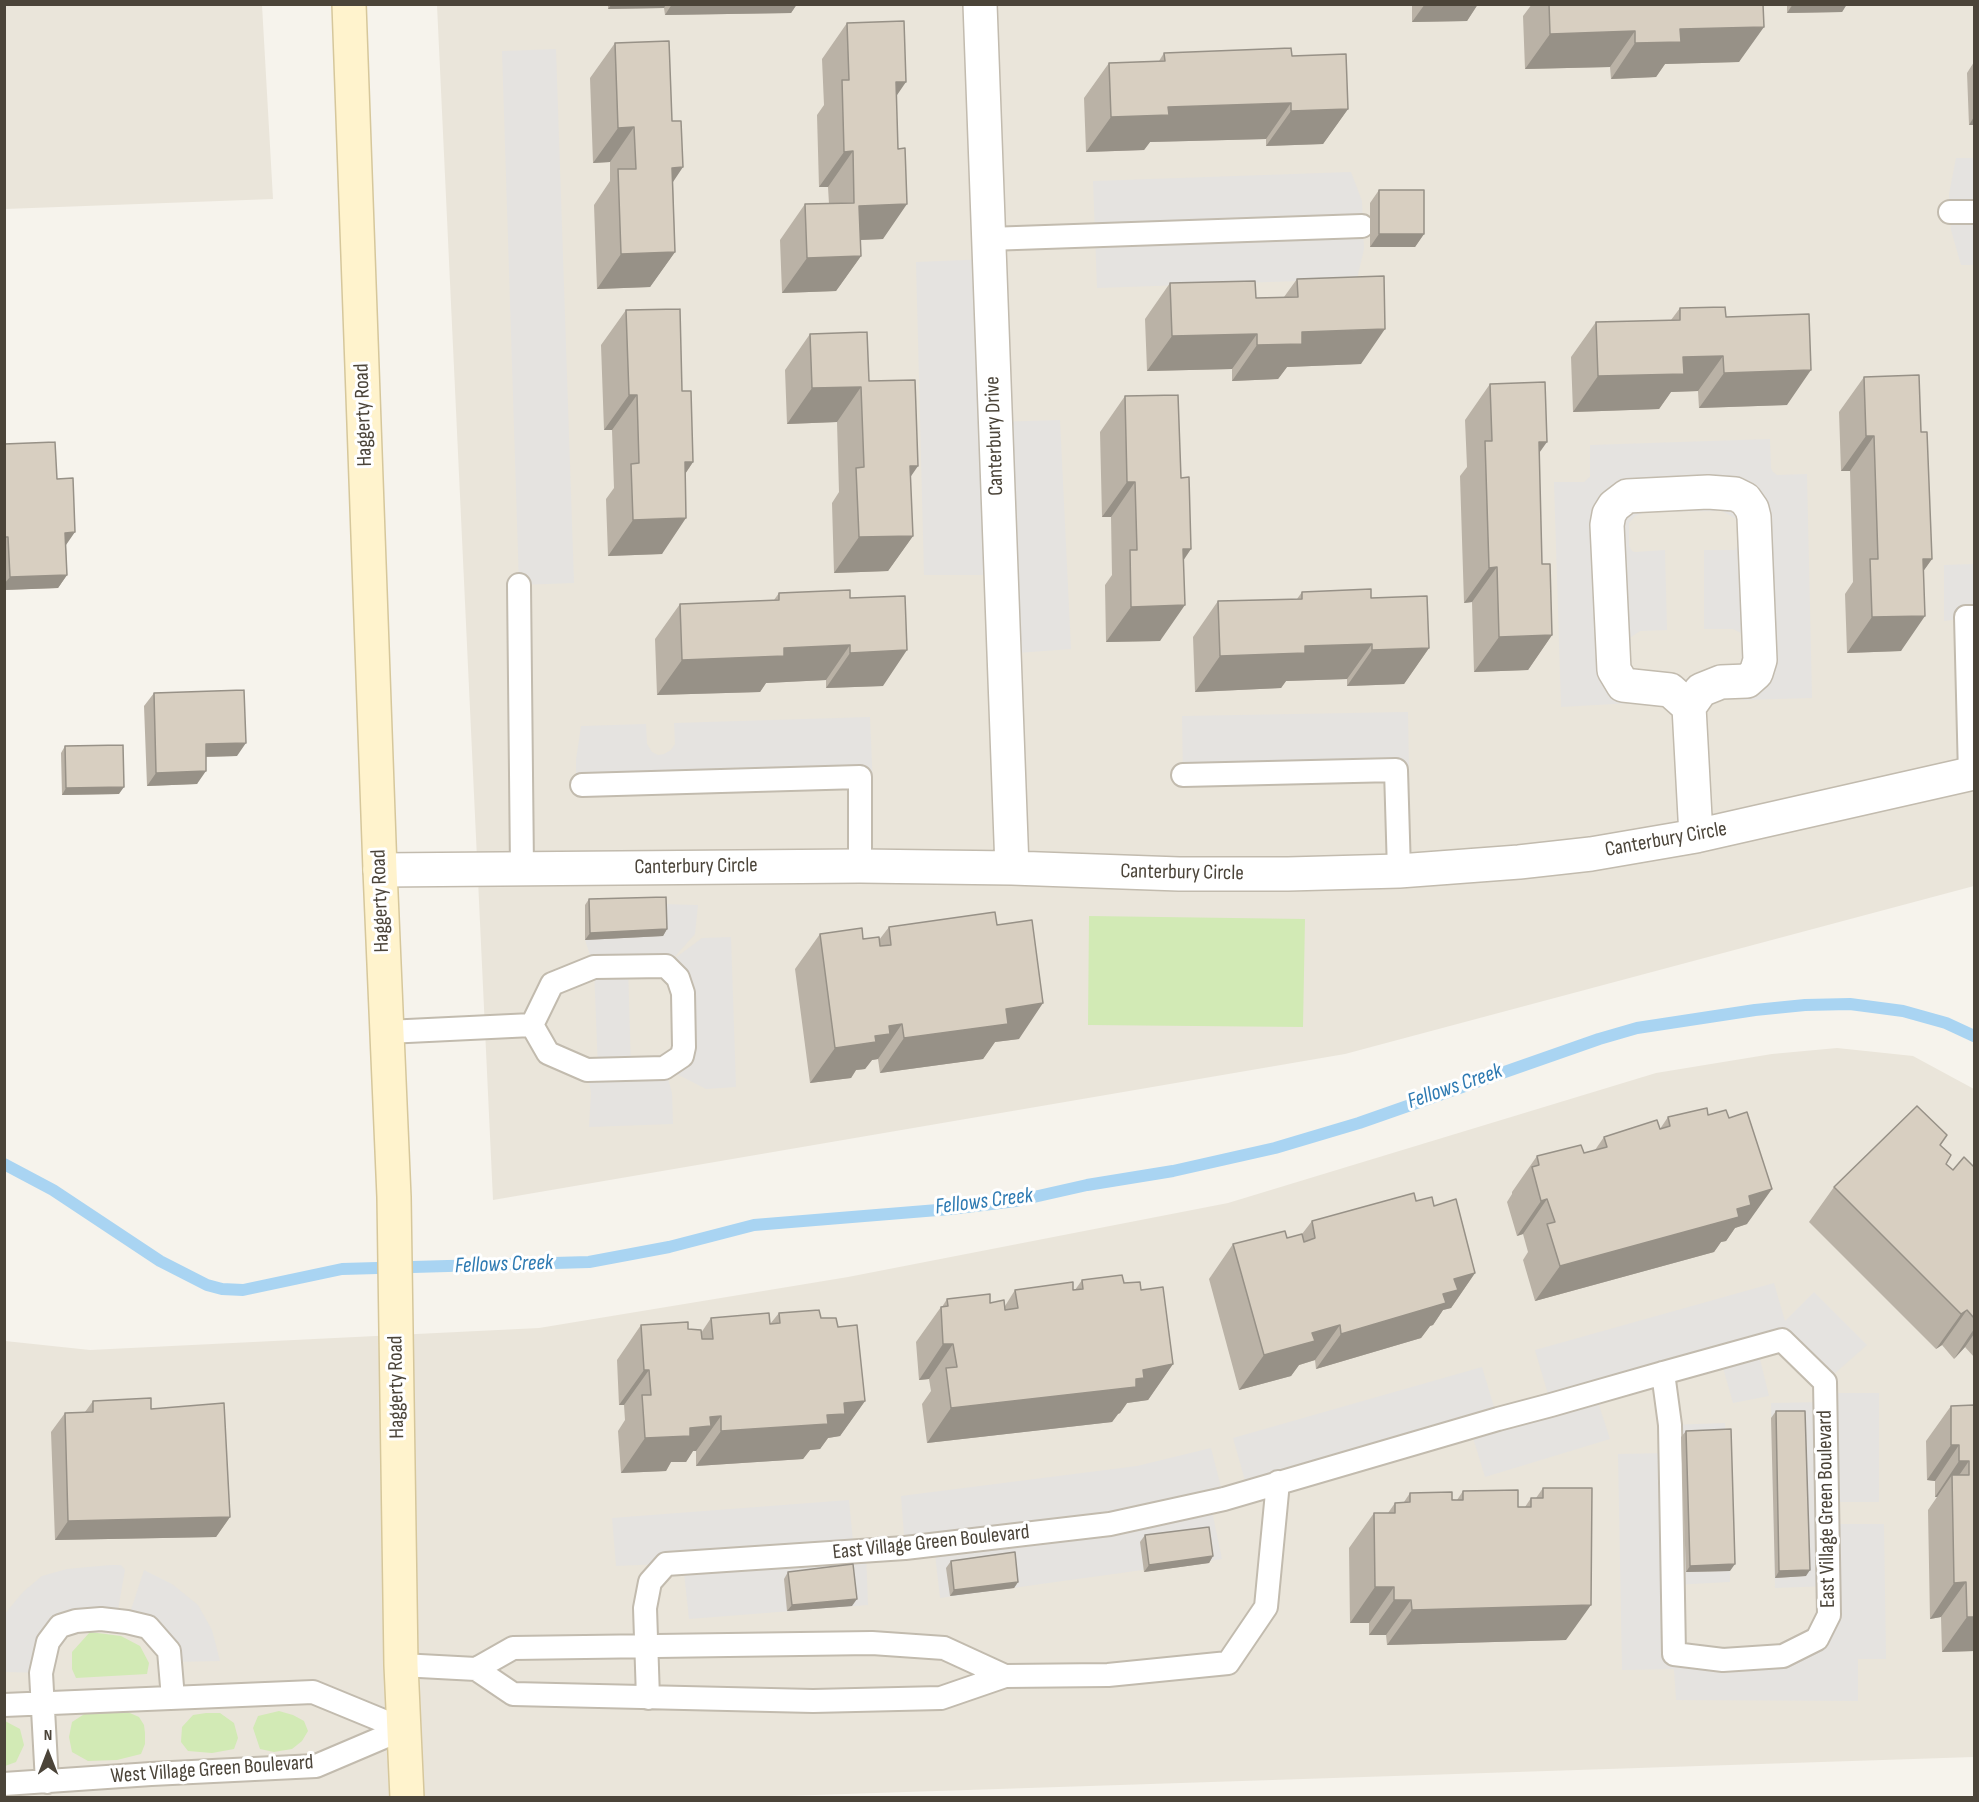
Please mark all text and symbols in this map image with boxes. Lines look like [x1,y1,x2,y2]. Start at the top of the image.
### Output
street label: Haggerty Road [350,363,378,467]
street label: Canterbury Drive [980,376,1010,496]
street label: Canterbury Circle [1603,817,1729,863]
street label: Haggerty Road [367,849,395,953]
street label: Canterbury Circle [634,853,758,881]
street label: Canterbury Circle [1120,859,1244,887]
water label: Fellows Creek [1404,1059,1506,1115]
water label: Fellows Creek [934,1183,1034,1221]
water label: Fellows Creek [454,1250,554,1280]
street label: Haggerty Road [384,1335,410,1439]
street label: East Village Green Boulevard [1813,1410,1841,1608]
street label: East Village Green Boulevard [831,1520,1031,1566]
north arrow [18,1724,78,1784]
text: N [44,1726,52,1745]
street label: West Village Green Boulevard [110,1750,314,1790]

